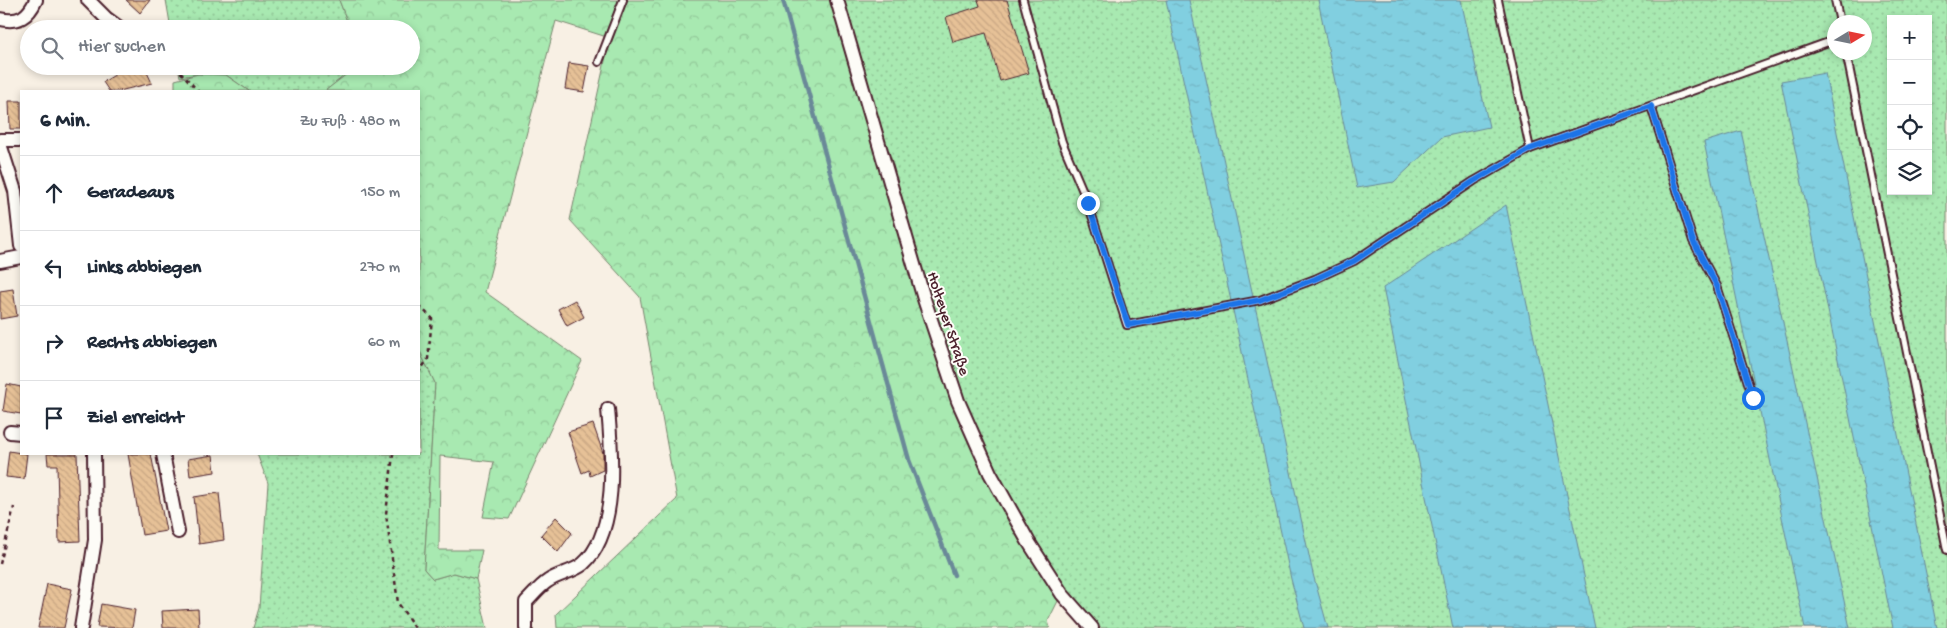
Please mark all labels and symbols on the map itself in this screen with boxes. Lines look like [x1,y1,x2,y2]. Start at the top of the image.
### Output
north arrow [1827,15,1872,60]
route end [1077,192,1100,215]
street label: Holteyer Straße [921,270,973,379]
route start [1742,387,1765,410]

